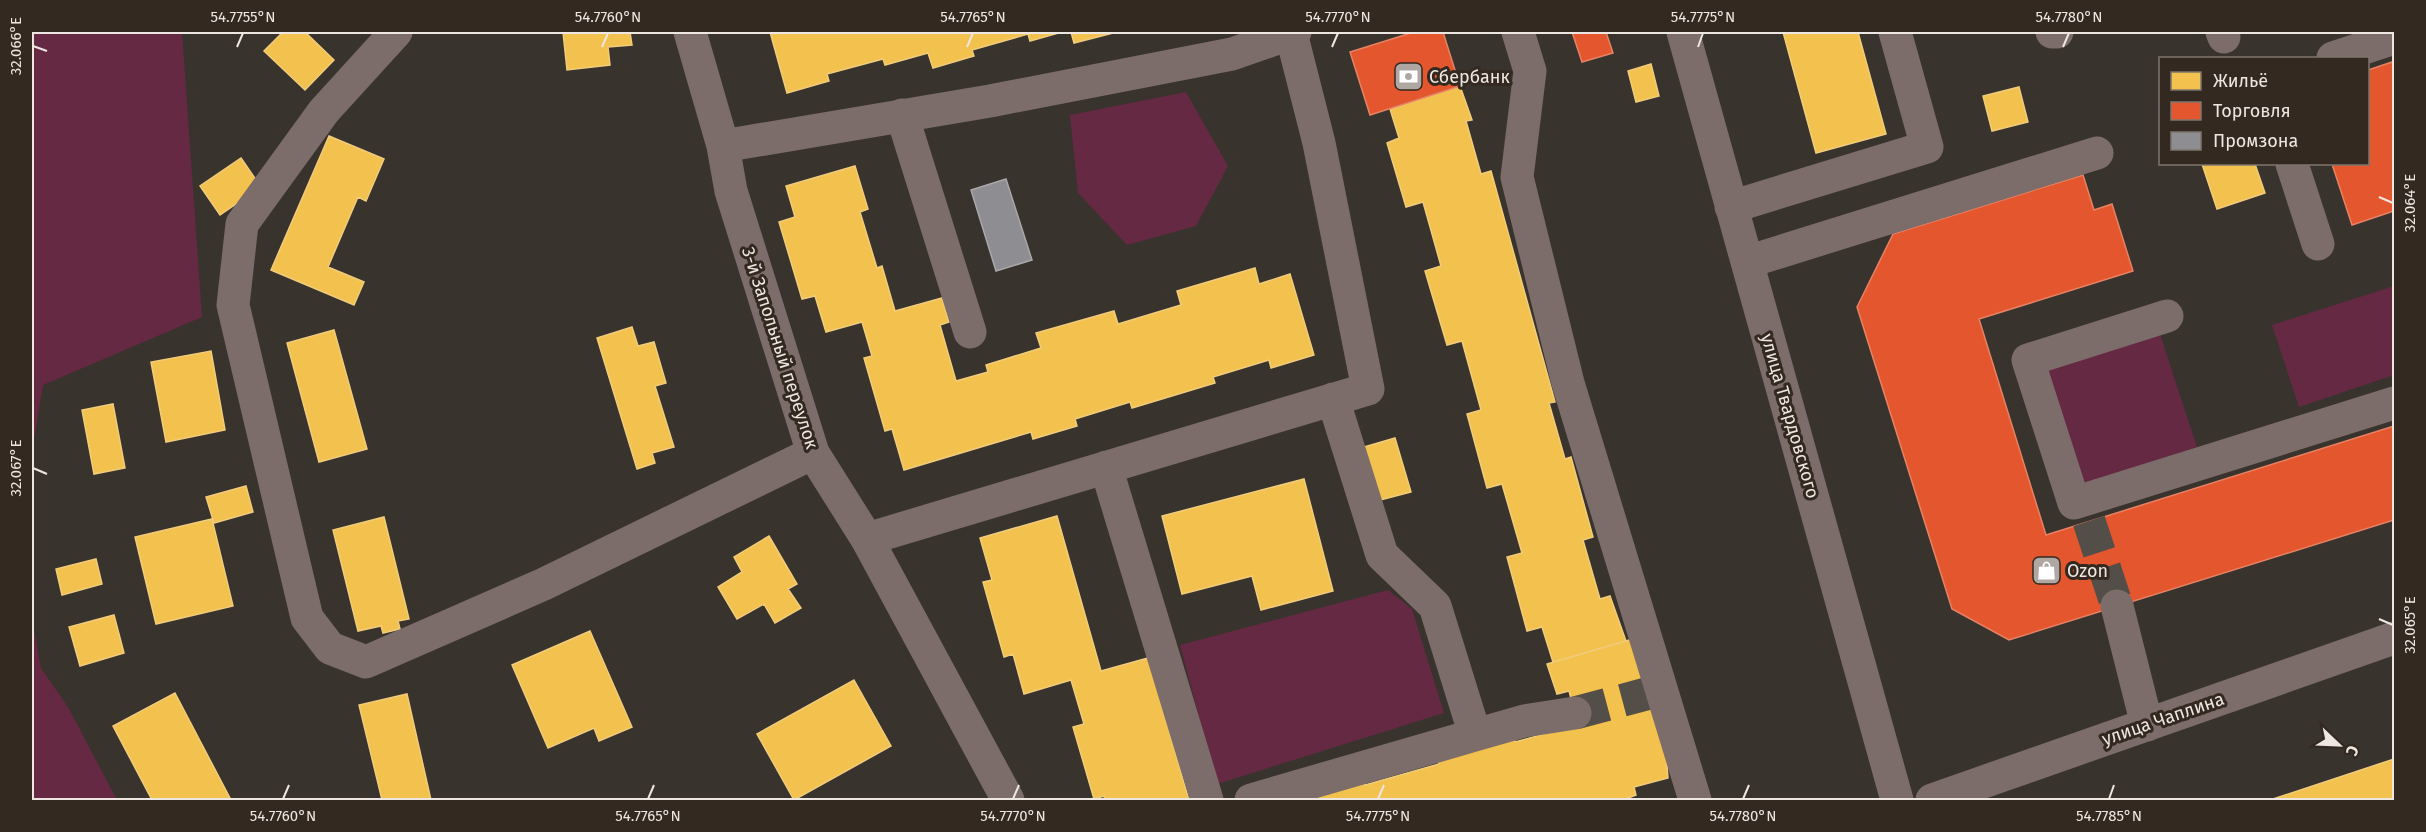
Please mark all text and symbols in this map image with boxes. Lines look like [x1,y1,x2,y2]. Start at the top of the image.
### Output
text: 54.7755°N [210,8,276,26]
text: 54.7760°N [575,8,641,26]
text: 54.7765°N [940,8,1006,26]
text: 54.7770°N [1305,8,1371,26]
text: 54.7775°N [1671,8,1735,26]
text: 54.7780°N [2036,8,2102,26]
text: 32.066°E [7,17,25,75]
legend [2159,57,2369,165]
bank icon: Сбербанк [1392,61,1424,93]
place label: Сбербанк [1429,66,1510,88]
text: Жильё [2213,70,2268,92]
text: Торговля [2213,100,2291,122]
text: Промзона [2213,130,2298,152]
text: 32.064°E [2401,174,2419,232]
street label: 3-й Запольный переулок [737,244,823,452]
street label: улица Твардовского [1756,331,1824,501]
text: 32.067°E [7,440,25,496]
shop icon: Ozon [2030,555,2062,587]
place label: Ozon [2067,560,2108,582]
text: 32.065°E [2401,596,2419,654]
street label: улица Чаплина [2099,688,2227,750]
north arrow [2309,715,2369,775]
text: С [2341,743,2363,759]
text: 54.7760°N [250,807,316,825]
text: 54.7765°N [615,807,681,825]
text: 54.7770°N [980,807,1046,825]
text: 54.7775°N [1346,807,1410,825]
text: 54.7780°N [1710,807,1776,825]
text: 54.7785°N [2076,807,2142,825]

